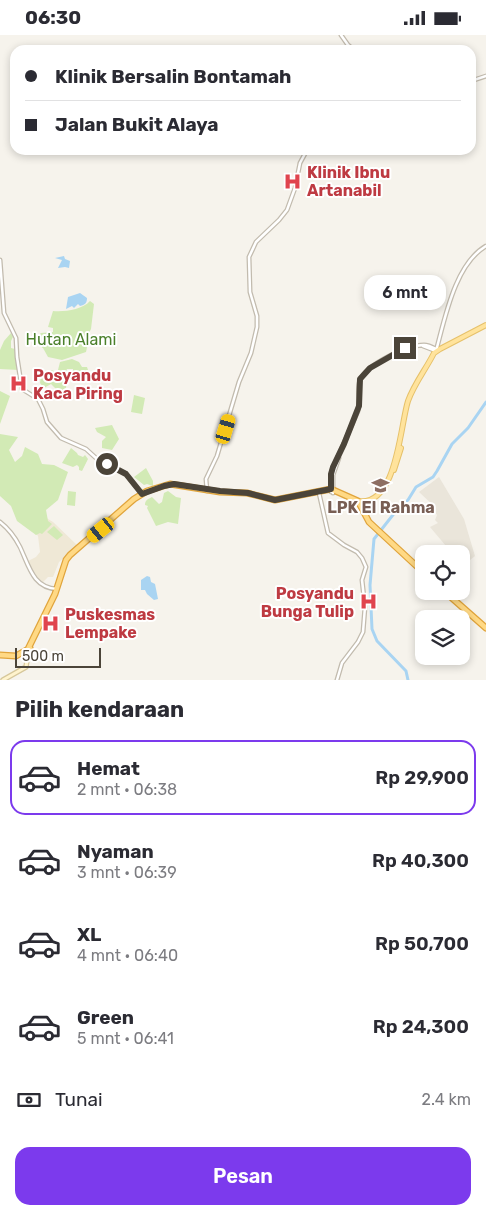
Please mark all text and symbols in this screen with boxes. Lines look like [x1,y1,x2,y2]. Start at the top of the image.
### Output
text: 06:30 [25,6,81,29]
text: Klinik Bersalin Bontamah [55,65,291,88]
text: Jalan Bukit Alaya [55,113,218,136]
place label: Klinik Ibnu Artanabil [307,163,390,200]
hospital icon: Klinik Ibnu Artanabil [283,171,303,191]
callout: 6 mnt [364,275,446,311]
text: 6 mnt [382,283,428,302]
park label: Hutan Alami [26,330,116,349]
route end [394,337,416,359]
place label: Posyandu Kaca Piring [33,366,123,403]
hospital icon: Posyandu Kaca Piring [9,374,29,394]
car [214,412,237,446]
route start [96,453,118,475]
school or university icon: LPK El Rahma [371,475,391,495]
place label: LPK El Rahma [327,498,435,517]
car [84,515,117,545]
map controls [415,545,470,665]
button: locate [415,545,470,600]
place label: Posyandu Bunga Tulip [261,584,354,621]
hospital icon: Posyandu Bunga Tulip [358,592,378,612]
place label: Puskesmas Lempake [65,605,155,642]
button: layers [415,610,470,665]
hospital icon: Puskesmas Lempake [41,613,61,633]
scale bar [15,645,101,668]
text: 500 m [22,648,64,665]
text: Pilih kendaraan [15,696,184,723]
icon: car [17,755,62,800]
text: Hemat [77,757,140,780]
text: Rp 29,900 [375,766,469,789]
text: 2 mnt · 06:38 [77,780,177,799]
icon: car [17,838,62,883]
text: Nyaman [77,840,154,863]
text: Rp 40,300 [372,849,469,872]
text: 3 mnt · 06:39 [77,863,177,882]
icon: car [17,921,62,966]
text: XL [77,923,101,946]
text: Rp 50,700 [375,932,469,955]
text: 4 mnt · 06:40 [77,946,178,965]
icon: car [17,1004,62,1049]
text: Green [77,1006,134,1029]
text: Rp 24,300 [373,1015,469,1038]
text: 5 mnt · 06:41 [77,1029,174,1048]
icon: cash [15,1086,43,1114]
text: Tunai [55,1088,103,1111]
text: 2.4 km [421,1090,471,1109]
button: Pesan [15,1147,471,1205]

